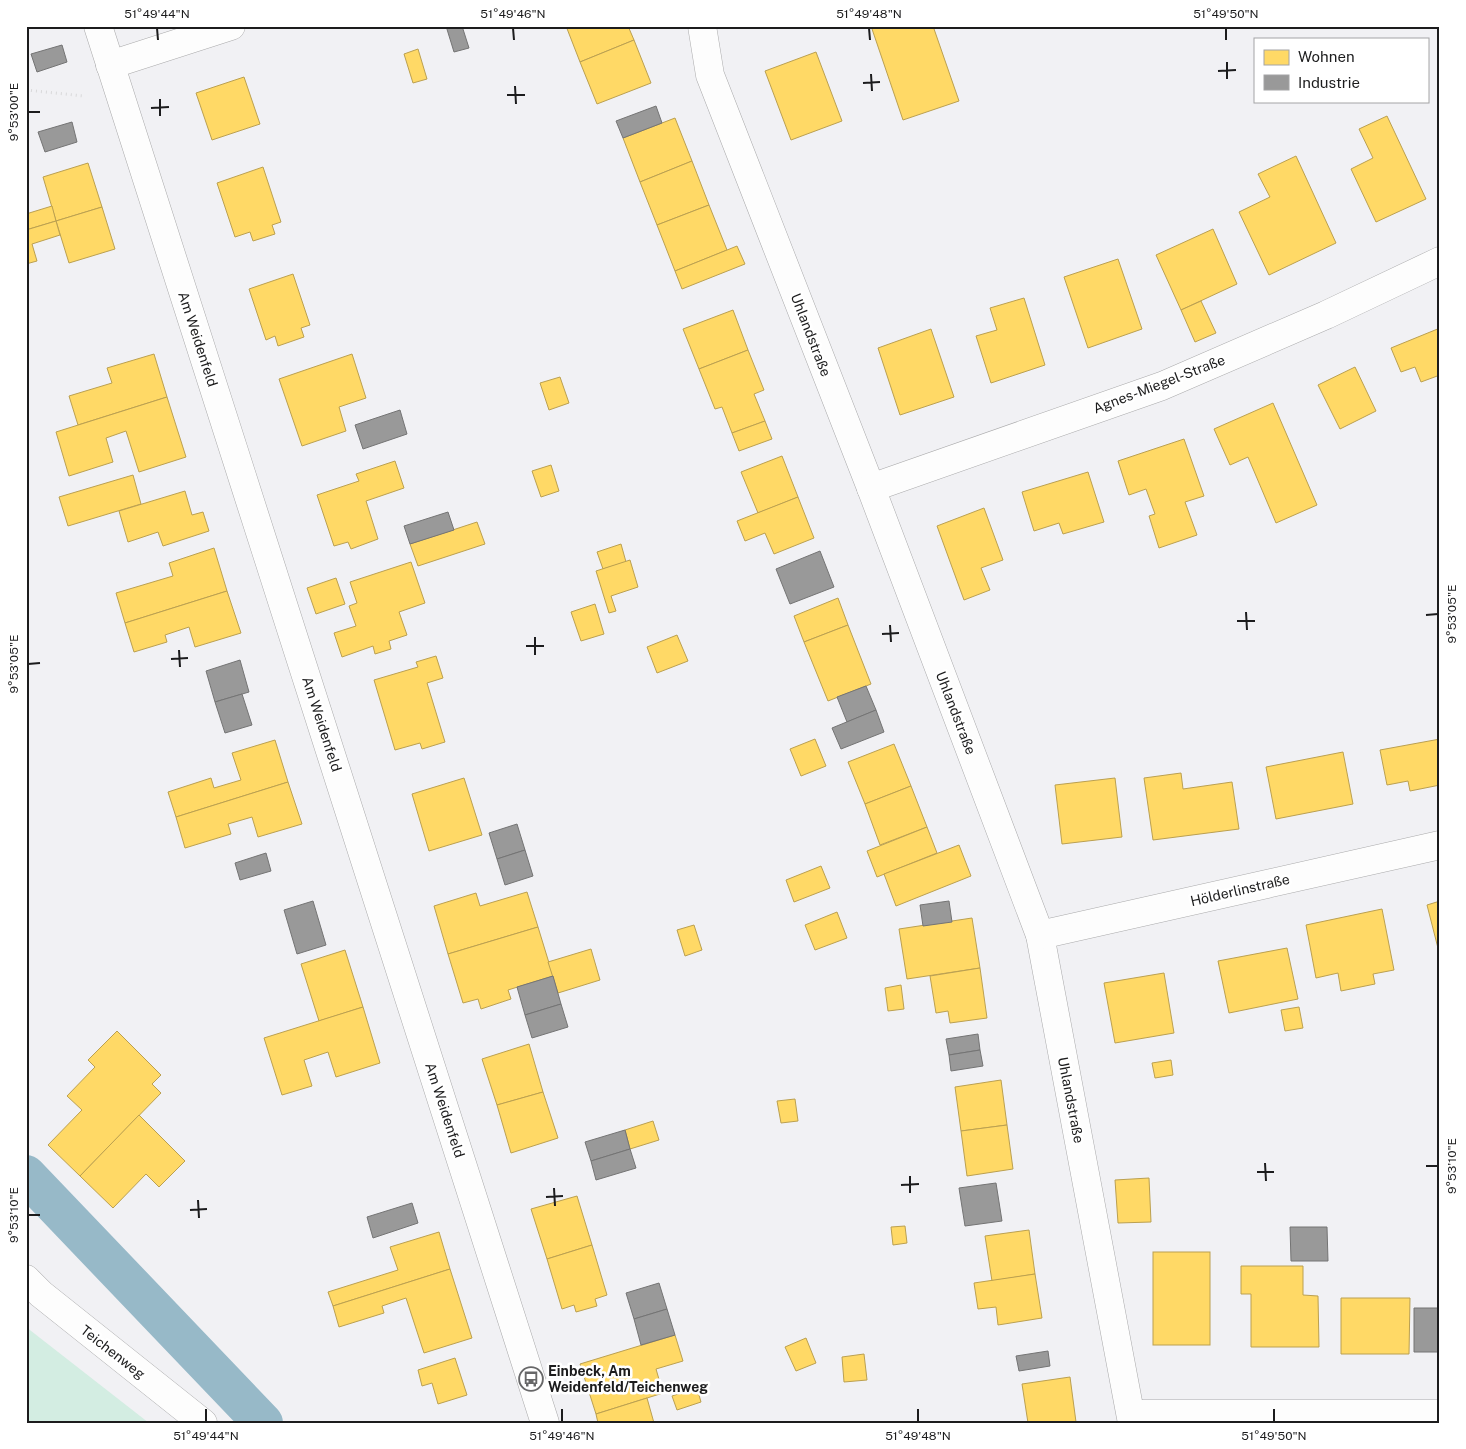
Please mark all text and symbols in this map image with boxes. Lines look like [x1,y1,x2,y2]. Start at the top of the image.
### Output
text: 51°49'44"N [124,7,190,21]
text: 51°49'46"N [480,7,546,21]
text: 51°49'48"N [836,7,902,21]
text: 51°49'50"N [1193,7,1259,21]
legend [1254,38,1428,102]
text: Wohnen [1298,48,1355,65]
text: Industrie [1298,74,1360,91]
text: 9°53'00"E [7,83,21,141]
street label: Am Weidenfeld [175,289,221,389]
street label: Uhlandstraße [788,291,834,379]
street label: Agnes-Miegel-Straße [1091,351,1227,417]
text: 9°53'05"E [1445,585,1459,643]
text: 9°53'05"E [7,635,21,693]
street label: Uhlandstraße [933,669,979,757]
street label: Am Weidenfeld [299,674,345,774]
street label: Hölderlinstraße [1189,871,1291,909]
street label: Uhlandstraße [1055,1055,1087,1145]
street label: Am Weidenfeld [422,1060,468,1160]
text: 9°53'10"E [1445,1138,1459,1194]
text: 9°53'10"E [7,1187,21,1243]
street label: Teichenweg [78,1322,149,1382]
place label: Einbeck, Am Weidenfeld/Teichenweg [548,1363,708,1395]
bus stop icon: Einbeck, Am Weidenfeld/Teichenweg [518,1366,544,1392]
text: 51°49'44"N [173,1429,239,1443]
text: 51°49'46"N [529,1429,595,1443]
text: 51°49'48"N [885,1429,951,1443]
text: 51°49'50"N [1241,1429,1307,1443]

